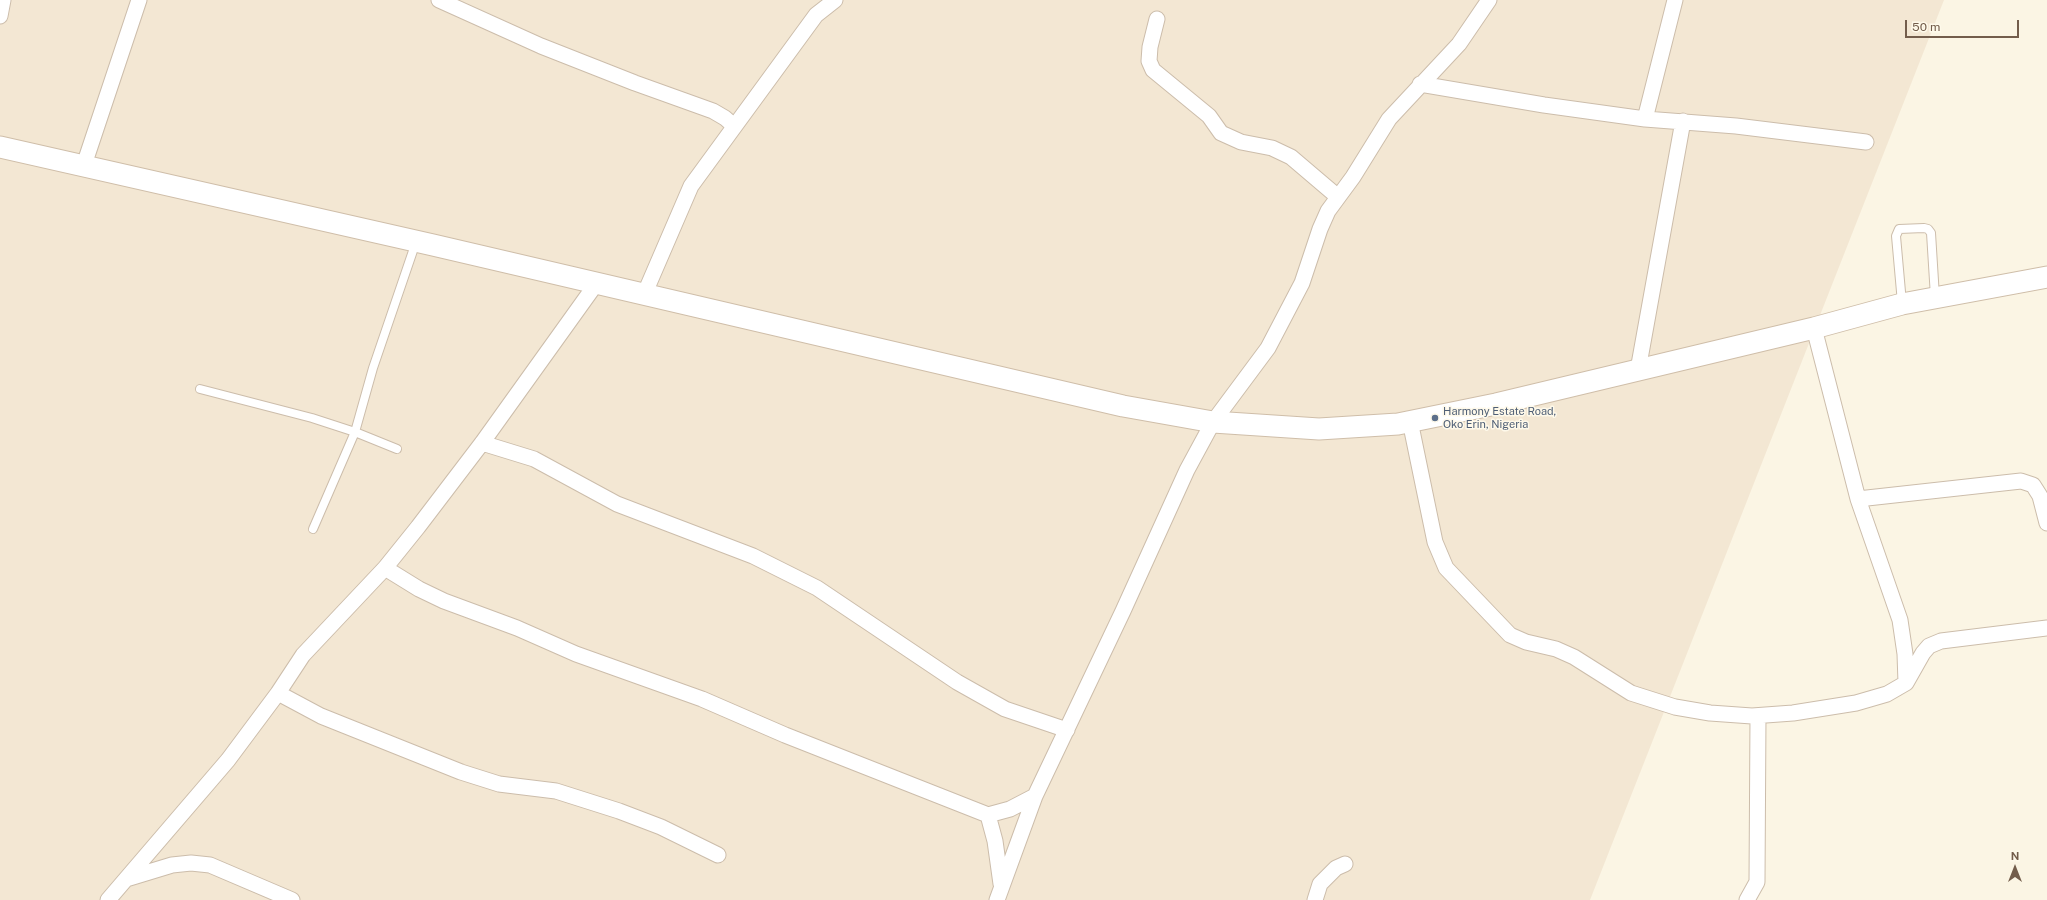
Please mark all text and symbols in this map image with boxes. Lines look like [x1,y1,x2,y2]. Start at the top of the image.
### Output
scale bar [1907,12,2021,38]
text: 50 m [1912,20,1940,34]
place label: Harmony Estate Road, Oko Erin, Nigeria [1443,405,1556,431]
marker: Harmony Estate Road, Oko Erin, Nigeria [1430,413,1440,423]
north arrow [1995,848,2035,888]
text: N [2011,850,2019,862]

